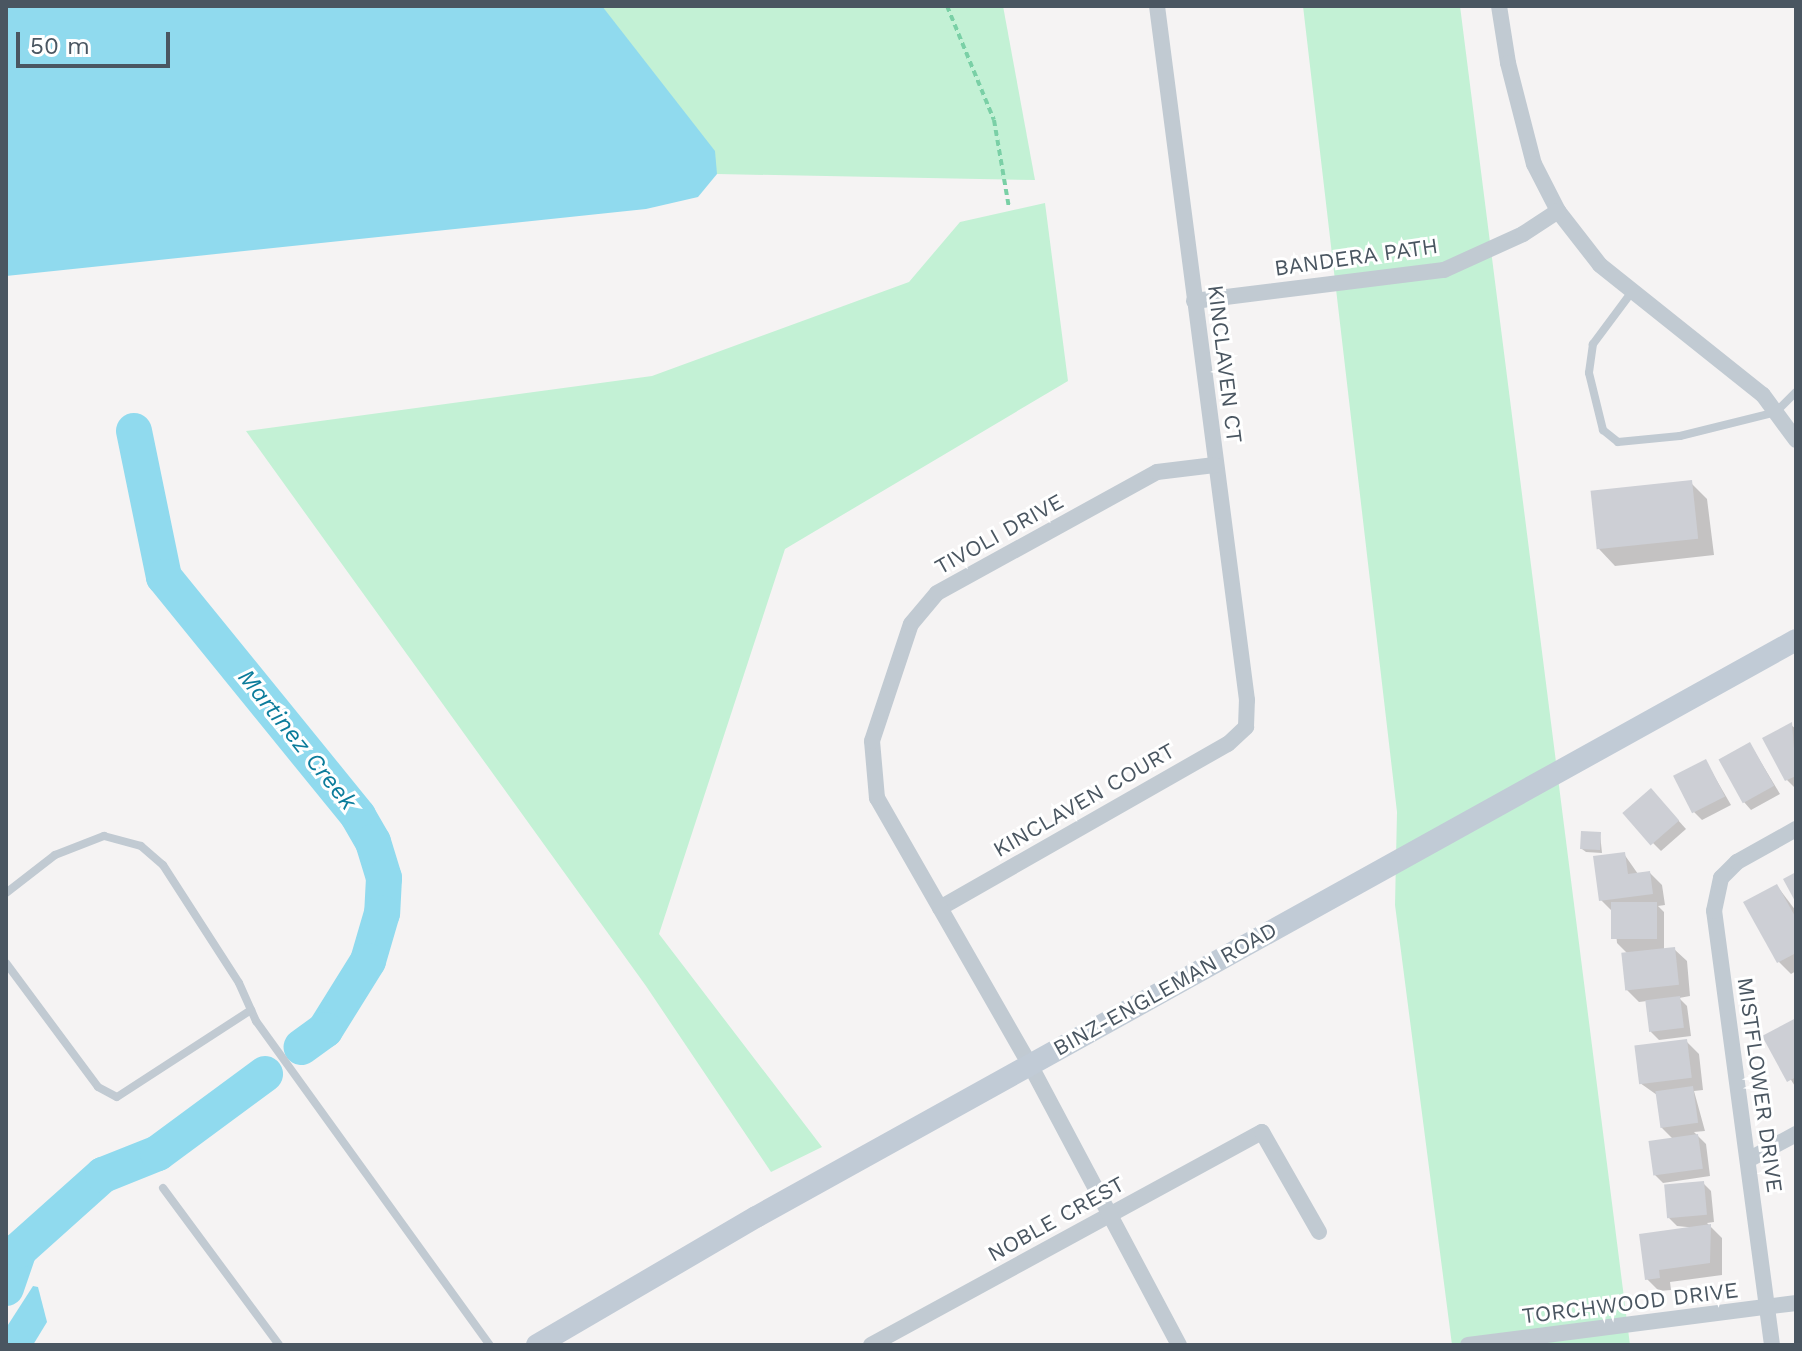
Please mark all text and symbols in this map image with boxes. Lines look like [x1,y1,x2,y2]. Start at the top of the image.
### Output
scale bar [20,16,174,66]
text: 50 m [30,32,90,60]
street label: BANDERA PATH [1272,232,1440,282]
street label: KINCLAVEN CT [1202,284,1248,444]
street label: TIVOLI DRIVE [930,488,1068,580]
water label: Martinez Creek [231,664,363,816]
street label: KINCLAVEN COURT [989,737,1179,863]
street label: BINZ-ENGLEMAN ROAD [1048,916,1282,1062]
street label: MISTFLOWER DRIVE [1732,976,1788,1194]
street label: NOBLE CREST [983,1171,1129,1267]
street label: TORCHWOOD DRIVE [1520,1277,1740,1329]

